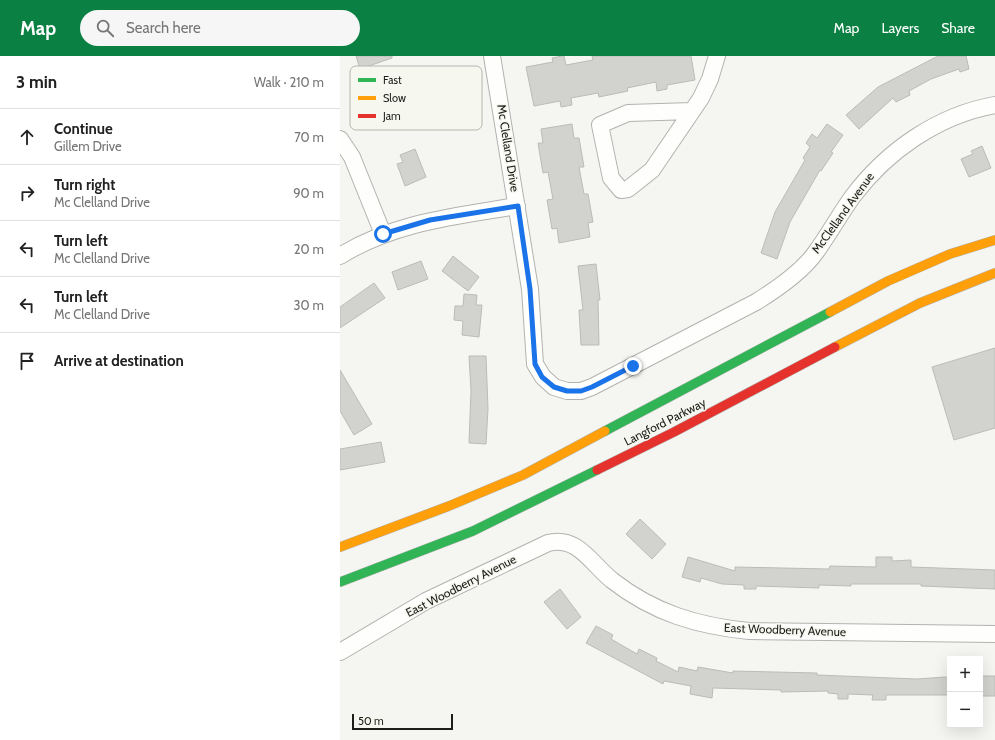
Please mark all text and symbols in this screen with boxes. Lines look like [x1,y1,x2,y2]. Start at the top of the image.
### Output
search box [80,10,360,46]
text: Map [20,17,56,40]
icon: search [94,17,116,39]
text: Search here [126,19,201,37]
text: Map [834,19,859,37]
text: Layers [881,19,919,37]
text: Share [941,19,975,37]
legend [350,66,482,130]
text: 3 min [16,72,57,92]
text: Fast [383,73,402,87]
text: Walk · 210 m [254,74,324,90]
text: Slow [383,91,406,105]
street label: Mc Clelland Drive [494,103,523,193]
text: Jam [382,109,401,123]
text: Continue [54,120,113,138]
icon: ahead [16,126,38,148]
text: 70 m [294,129,324,145]
text: Gillem Drive [54,138,122,154]
street label: McClelland Avenue [808,169,877,256]
text: Turn right [54,176,115,194]
icon: right [16,182,38,204]
text: 90 m [293,185,324,201]
text: Mc Clelland Drive [54,194,150,210]
route start [374,225,392,243]
text: Turn left [54,232,108,250]
icon: left [16,238,38,260]
text: 20 m [294,241,324,257]
text: Mc Clelland Drive [54,250,150,266]
text: Turn left [54,288,108,306]
icon: left [16,294,38,316]
text: 30 m [294,297,324,313]
text: Mc Clelland Drive [54,306,150,322]
icon: arrive [16,350,38,372]
text: Arrive at destination [54,352,184,370]
route end [624,357,642,375]
street label: Langford Parkway [621,394,708,449]
street label: East Woodberry Avenue [403,551,519,620]
street label: East Woodberry Avenue [724,620,846,639]
map controls [947,656,983,728]
button: + [947,656,983,692]
button: − [947,692,983,728]
scale bar [352,712,453,731]
text: 50 m [358,714,384,728]

